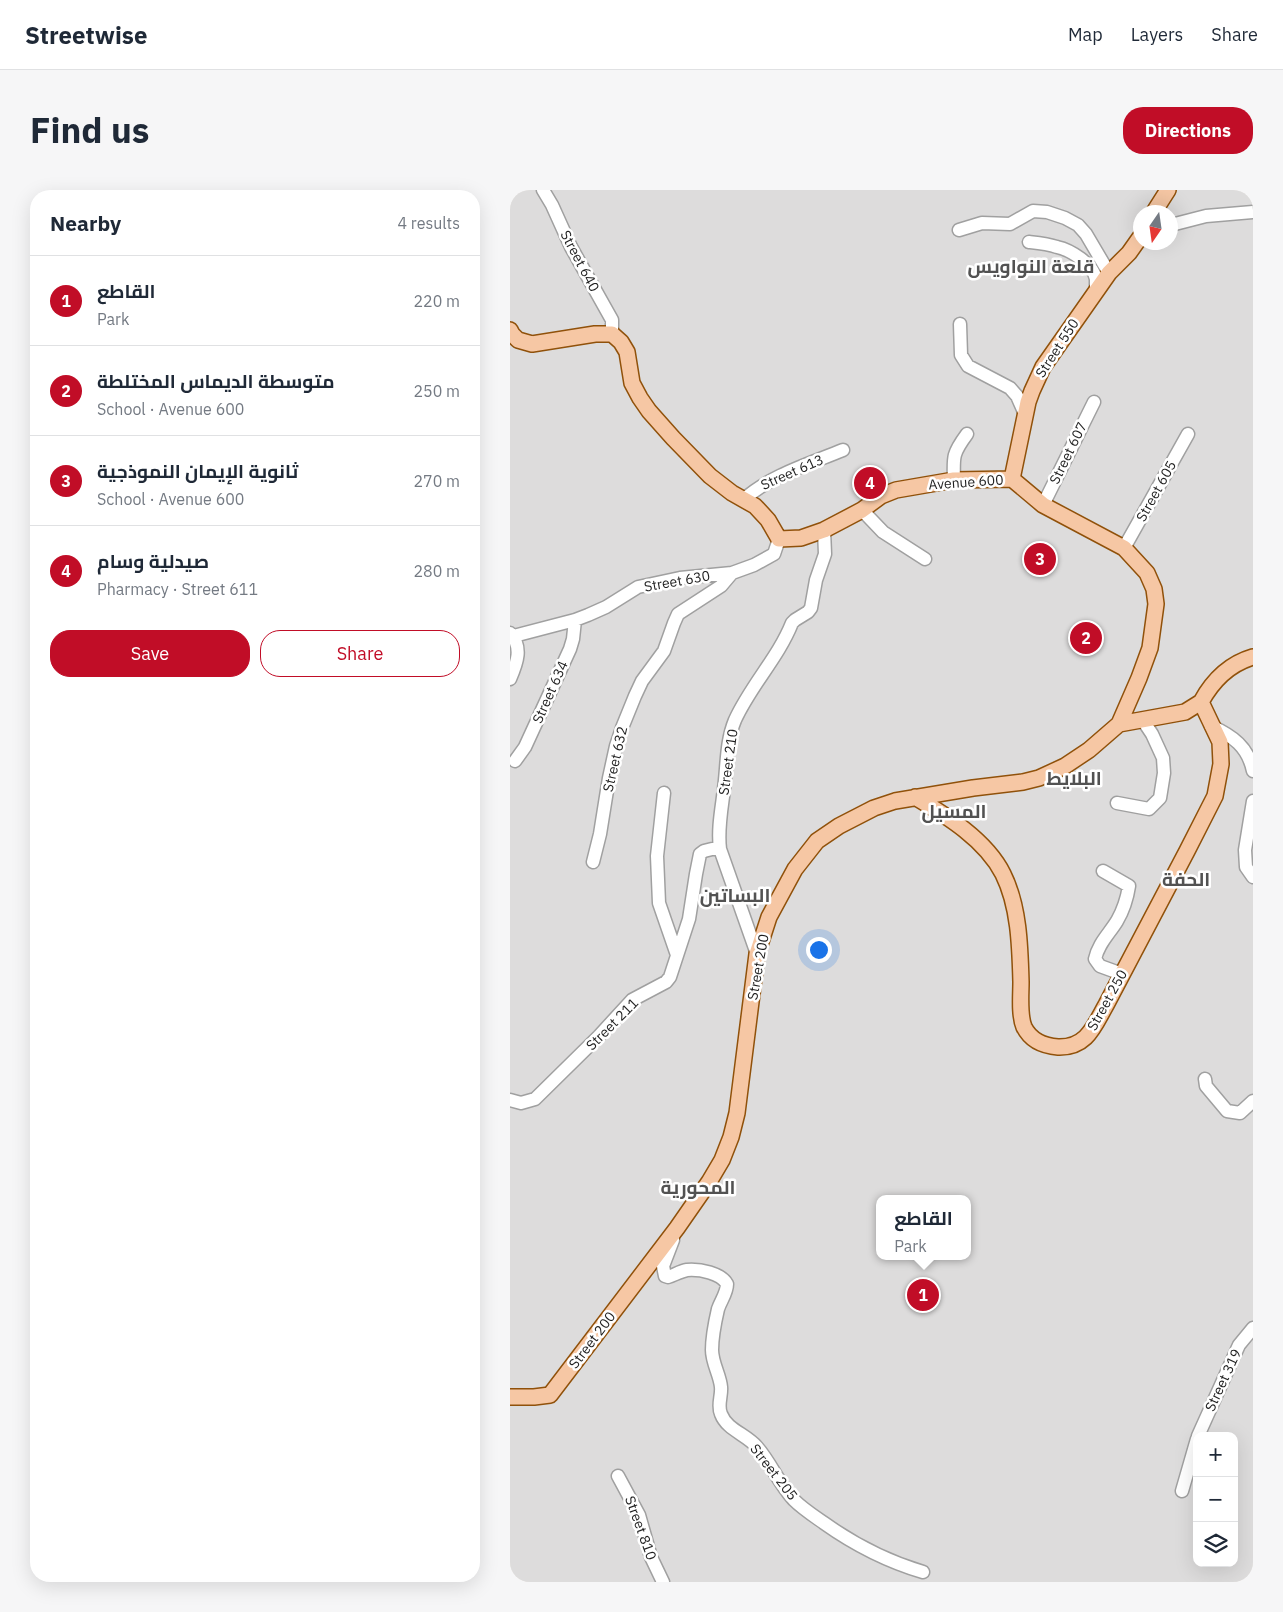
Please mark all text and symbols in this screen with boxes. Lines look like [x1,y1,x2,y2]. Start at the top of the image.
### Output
text: Streetwise [25,19,147,51]
text: Map [1068,23,1103,46]
text: Layers [1131,23,1183,46]
text: Share [1211,23,1258,46]
text: Find us [30,107,149,153]
button: Directions [1123,107,1253,154]
north arrow [1133,205,1178,250]
text: Nearby [50,209,121,237]
text: 4 results [397,213,460,233]
street label: Street 640 [556,227,604,295]
district label: قلعة النواويس [968,254,1094,278]
text: القاطع [97,279,156,303]
text: 1 [61,291,71,311]
text: 220 m [413,291,460,311]
text: Park [97,309,129,329]
street label: Street 550 [1031,315,1083,381]
text: متوسطة الديماس المختلطة [97,369,335,393]
text: 2 [61,381,71,401]
text: 250 m [413,381,460,401]
text: School · Avenue 600 [97,399,244,419]
street label: Street 607 [1045,419,1091,487]
street label: Street 613 [758,450,826,494]
street label: Street 605 [1132,457,1180,525]
text: ثانوية الإيمان النموذجية [97,459,298,483]
pin: 4 [854,464,886,502]
street label: Avenue 600 [928,470,1004,494]
text: 3 [61,471,71,491]
text: 270 m [413,471,460,491]
text: School · Avenue 600 [97,489,244,509]
pin: 3 [1024,540,1056,578]
text: صيدلية وسام [97,549,209,573]
text: 4 [61,561,71,581]
text: 280 m [413,561,460,581]
street label: Street 630 [642,566,712,596]
text: Pharmacy · Street 611 [97,579,258,599]
pin: 2 [1070,619,1102,657]
button: Save [50,630,250,677]
button: Share [260,630,460,677]
street label: Street 634 [528,658,572,726]
street label: Street 632 [599,724,631,794]
street label: Street 210 [714,728,742,796]
district label: البلايط [1046,766,1102,790]
district label: المسيل [921,799,987,823]
district label: الحفة [1162,867,1210,891]
district label: البساتين [700,883,770,907]
street label: Street 200 [743,932,773,1002]
your location [806,937,832,963]
street label: Street 250 [1083,966,1131,1034]
street label: Street 211 [582,994,642,1054]
district label: المحورية [661,1175,735,1199]
popup [876,1195,971,1260]
text: القاطع [894,1206,953,1230]
text: Park [894,1236,927,1256]
pin: 1 [907,1276,939,1314]
street label: Street 200 [565,1308,619,1372]
street label: Street 319 [1201,1346,1245,1414]
map controls [1193,1432,1238,1567]
button: + [1193,1432,1238,1477]
street label: Street 205 [746,1440,802,1504]
button: − [1193,1477,1238,1522]
street label: Street 810 [621,1493,661,1563]
button: layers [1193,1522,1238,1567]

